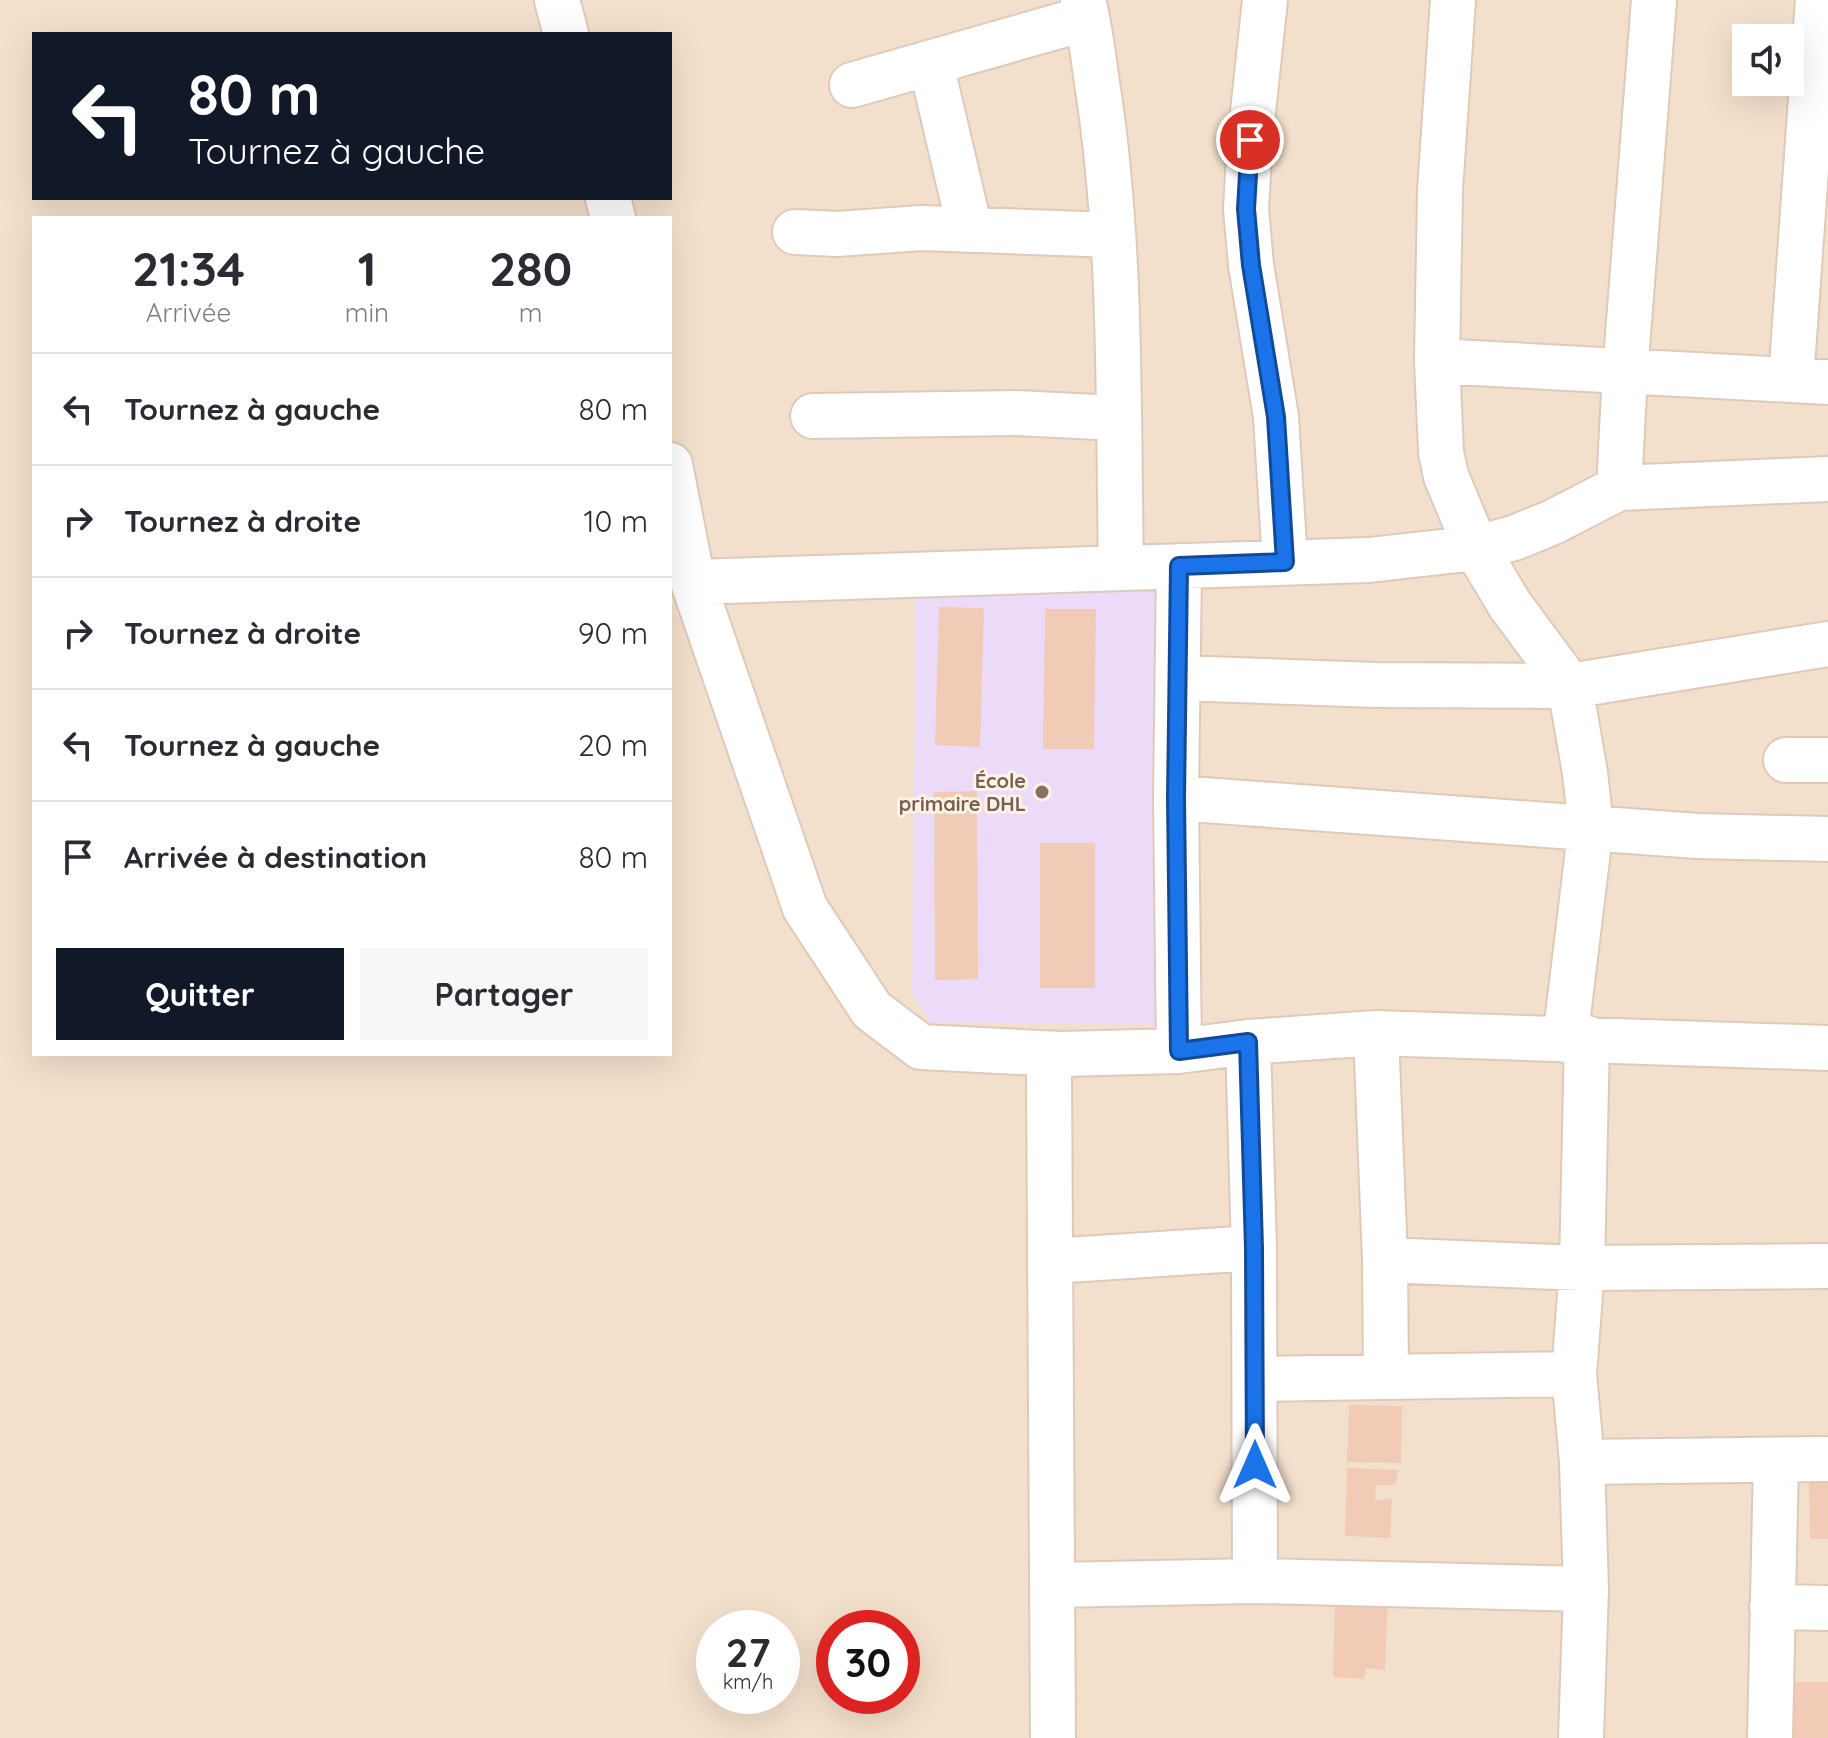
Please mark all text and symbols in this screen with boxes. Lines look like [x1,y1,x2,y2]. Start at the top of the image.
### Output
map controls [1732,24,1804,96]
button: sound [1732,24,1804,96]
text: 80 m [188,59,320,129]
icon: left [56,64,160,168]
pin [1216,106,1284,174]
icon: arrive [1228,118,1272,162]
text: Tournez à gauche [188,128,485,173]
text: 21:34 [132,238,245,298]
text: 1 [358,238,376,298]
text: 280 [489,238,572,298]
text: Arrivée [146,296,231,329]
text: min [345,296,389,329]
text: m [519,296,542,329]
icon: left [56,387,100,431]
text: Tournez à gauche [124,390,380,428]
text: 80 m [578,390,648,428]
icon: right [56,499,100,543]
text: Tournez à droite [124,502,361,540]
text: 10 m [584,502,648,540]
icon: right [56,611,100,655]
text: Tournez à droite [124,614,361,652]
text: 90 m [578,614,648,652]
icon: left [56,723,100,767]
text: Tournez à gauche [124,726,380,764]
text: 20 m [578,726,648,764]
place label: École primaire DHL [899,768,1026,816]
marker: École primaire DHL [1033,783,1051,801]
icon: arrive [56,835,100,879]
text: Arrivée à destination [124,838,427,876]
text: 80 m [578,838,648,876]
button: Quitter [56,948,344,1040]
button: Partager [360,948,648,1040]
position arrow [1213,1423,1297,1507]
speed limit sign: 30 [816,1610,920,1714]
text: 27 [726,1627,770,1677]
text: km/h [723,1669,773,1694]

